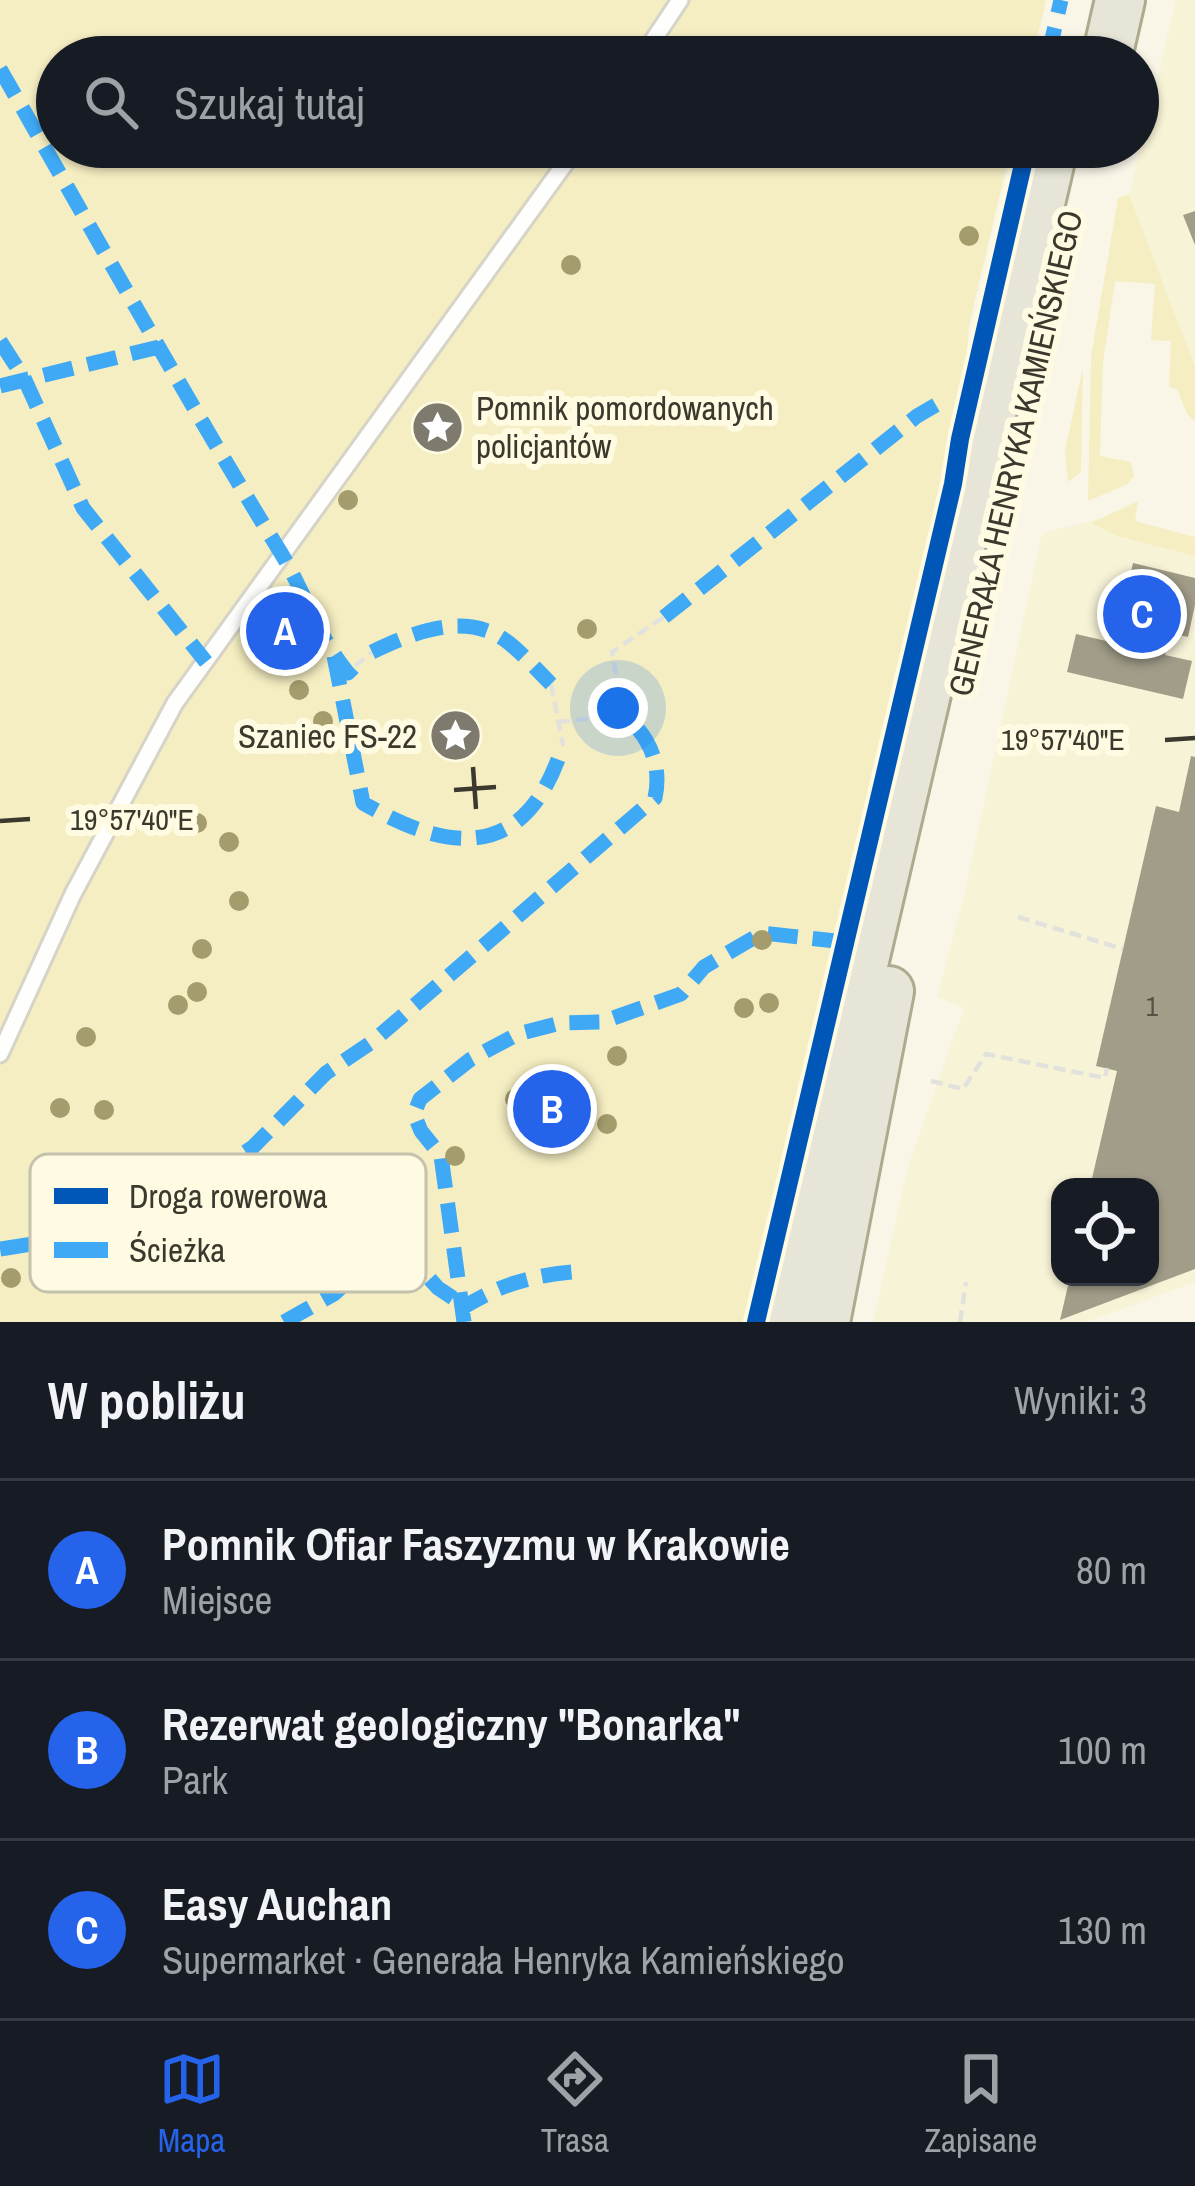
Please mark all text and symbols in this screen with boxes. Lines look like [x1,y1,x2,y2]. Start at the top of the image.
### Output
search box [36,36,1159,168]
icon: search [78,69,144,135]
text: Szukaj tutaj [174,72,365,133]
street label: GENERAŁA HENRYKA KAMIEŃSKIEGO [938,206,1092,700]
place label: Pomnik pomordowanych policjantów [476,386,774,468]
place icon: Pomnik pomordowanych policjantów [409,399,465,455]
pin: C [1103,569,1181,659]
pin: A [246,586,324,676]
your location [588,678,648,738]
place icon: Szaniec FS-22 [428,708,484,764]
place label: Szaniec FS-22 [238,714,417,758]
text: 19°57'40"E [1001,719,1125,759]
text: 19°57'40"E [70,799,194,839]
house number: 1 [1146,988,1159,1024]
pin: B [513,1064,591,1154]
legend [30,1154,426,1292]
text: Droga rowerowa [129,1174,328,1218]
map controls [1051,1178,1159,1286]
button: locate [1051,1178,1159,1286]
text: Ścieżka [129,1228,225,1272]
text: W pobliżu [48,1366,245,1435]
text: Wyniki: 3 [1014,1374,1147,1426]
text: Pomnik Ofiar Faszyzmu w Krakowie [162,1513,790,1574]
text: A [75,1544,99,1596]
text: 80 m [1076,1544,1147,1596]
text: Miejsce [162,1574,272,1626]
text: Rezerwat geologiczny "Bonarka" [162,1693,740,1754]
text: B [75,1724,99,1776]
text: 100 m [1058,1724,1147,1776]
text: Park [162,1754,228,1806]
text: Easy Auchan [162,1873,392,1934]
text: C [75,1904,99,1956]
text: 130 m [1058,1904,1147,1956]
text: Supermarket · Generała Henryka Kamieńskiego [162,1934,845,1986]
tab: Mapa [158,2046,225,2162]
tab: Trasa [541,2046,609,2162]
tab: Zapisane [924,2046,1037,2162]

